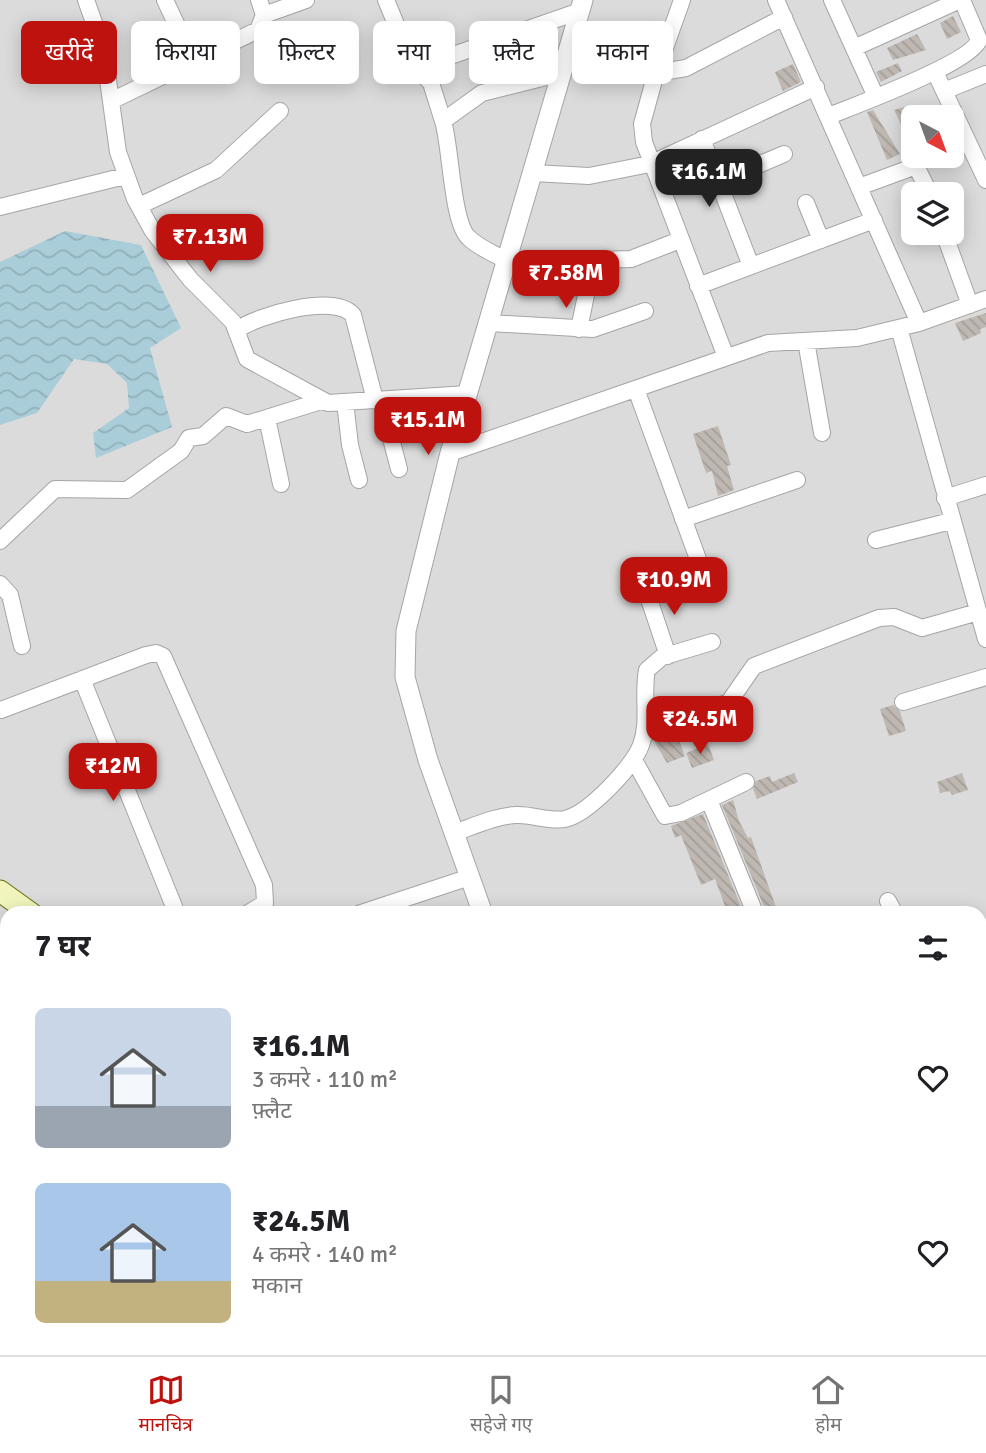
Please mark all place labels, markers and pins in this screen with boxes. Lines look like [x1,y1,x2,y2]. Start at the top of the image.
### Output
pin: ₹16.1M [652,150,766,209]
pin: ₹7.13M [153,215,267,274]
pin: ₹7.58M [509,250,623,310]
pin: ₹15.1M [371,398,485,457]
pin: ₹10.9M [617,558,731,617]
pin: ₹24.5M [643,696,757,756]
pin: ₹12M [72,744,154,803]

